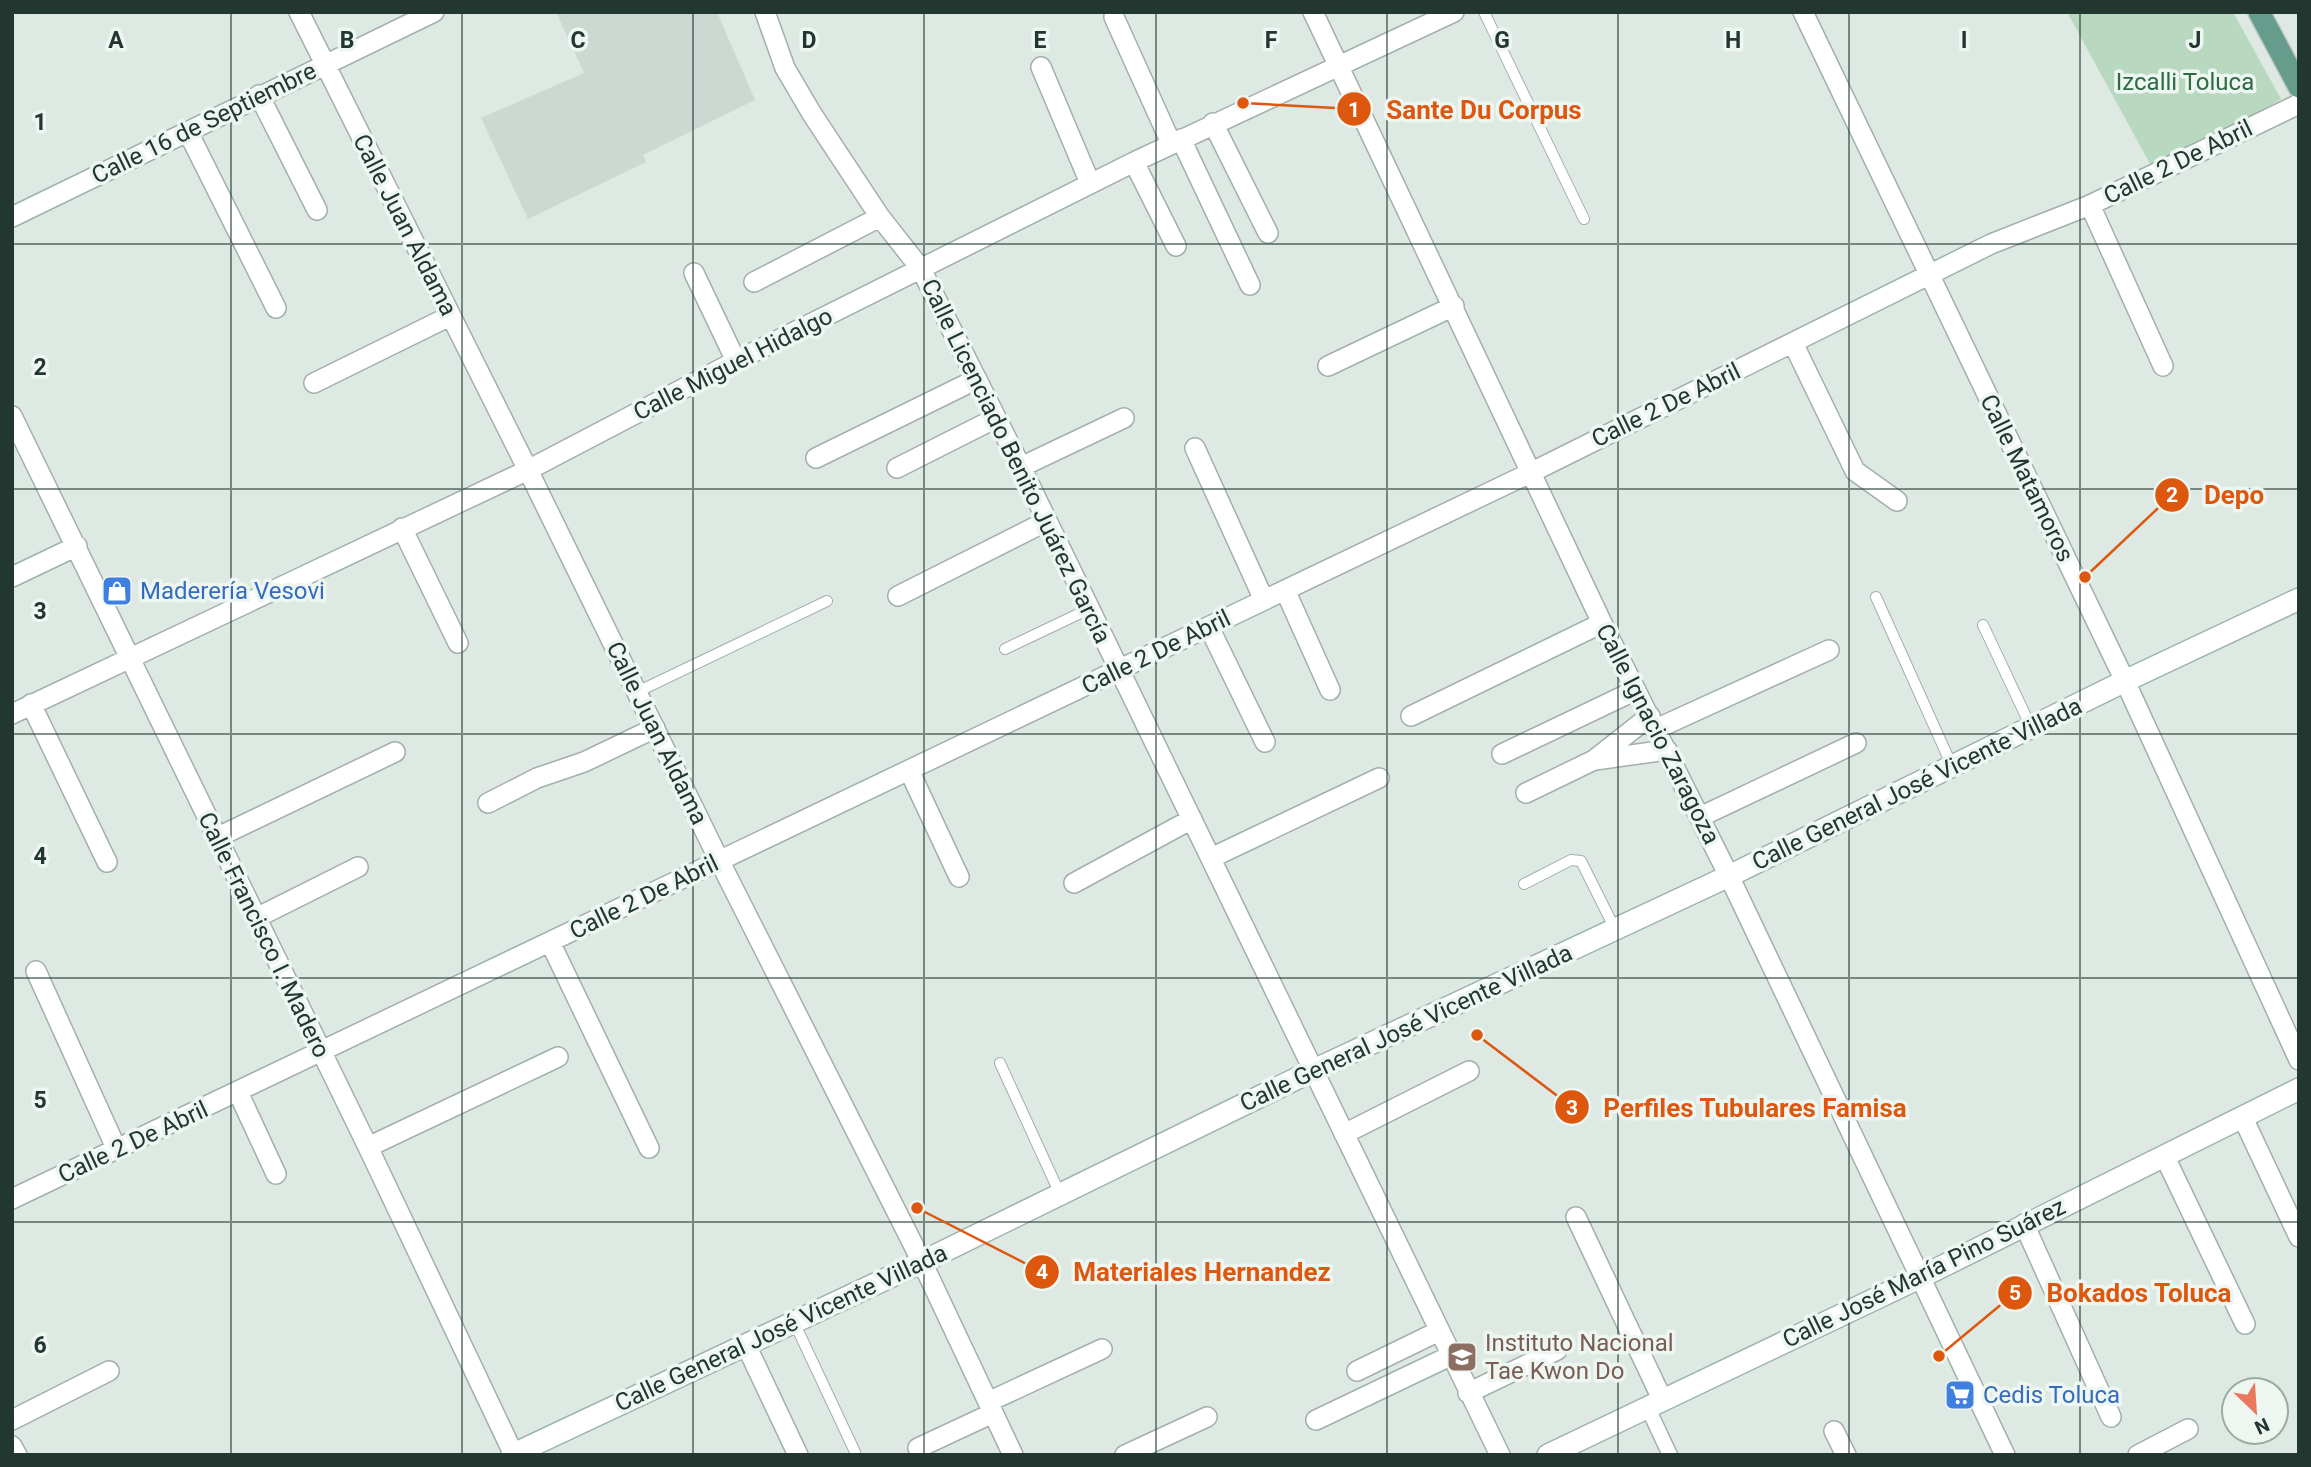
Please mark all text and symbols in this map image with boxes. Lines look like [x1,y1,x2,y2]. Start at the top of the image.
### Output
text: A [108,27,124,54]
text: B [340,27,354,54]
text: C [570,27,586,54]
text: D [802,27,816,54]
text: E [1034,27,1047,54]
text: F [1265,27,1278,54]
text: G [1494,27,1510,54]
text: H [1725,27,1741,54]
text: I [1961,27,1967,54]
text: J [2189,27,2201,54]
street label: Calle 16 de Septiembre [87,56,321,190]
park label: Izcalli Toluca [2116,68,2254,96]
callout: Sante Du Corpus [1337,86,1595,133]
text: Sante Du Corpus [1386,95,1582,125]
text: 1 [1348,98,1360,122]
text: 1 [33,109,47,136]
street label: Calle 2 De Abril [2099,114,2257,210]
street label: Calle Juan Aldama [347,130,463,320]
street label: Calle Licenciado Benito Juárez García [915,274,1117,648]
street label: Calle Miguel Hidalgo [629,302,837,426]
text: 2 [33,354,47,381]
street label: Calle 2 De Abril [1587,357,1745,453]
street label: Calle Matamoros [1974,390,2080,566]
callout: Depo [2155,471,2278,518]
text: Depo [2204,480,2264,510]
text: 2 [2166,483,2178,507]
shop icon: Maderería Vesovi [100,574,134,608]
place label: Maderería Vesovi [140,577,325,605]
text: 3 [33,598,47,625]
street label: Calle 2 De Abril [1077,604,1235,700]
street label: Calle Ignacio Zaragoza [1590,619,1726,849]
street label: Calle Juan Aldama [601,637,713,829]
street label: Calle General José Vicente Villada [1748,692,2086,876]
street label: Calle Francisco I. Madero [192,808,336,1062]
text: 4 [33,843,47,870]
street label: Calle 2 De Abril [565,849,723,945]
street label: Calle General José Vicente Villada [1235,939,1577,1117]
callout: Perfiles Tubulares Famisa [1554,1084,1921,1131]
text: 5 [33,1087,47,1114]
text: Perfiles Tubulares Famisa [1603,1093,1907,1123]
street label: Calle 2 De Abril [54,1095,212,1189]
text: 3 [1566,1096,1578,1120]
street label: Calle José María Pino Suárez [1778,1192,2070,1354]
street label: Calle General José Vicente Villada [610,1239,952,1417]
callout: Materiales Hernandez [1025,1248,1345,1295]
text: Materiales Hernandez [1073,1257,1331,1287]
text: 4 [1036,1260,1048,1284]
callout: Bokados Toluca [1997,1269,2246,1316]
text: Bokados Toluca [2046,1278,2232,1308]
text: 5 [2009,1281,2021,1305]
place label: Instituto Nacional Tae Kwon Do [1485,1329,1674,1385]
text: 6 [33,1332,47,1359]
school or university icon: Instituto Nacional Tae Kwon Do [1445,1340,1479,1374]
north arrow [2220,1376,2290,1446]
supermarket icon: Cedis Toluca [1943,1378,1977,1412]
place label: Cedis Toluca [1983,1381,2120,1409]
text: N [2251,1413,2273,1439]

